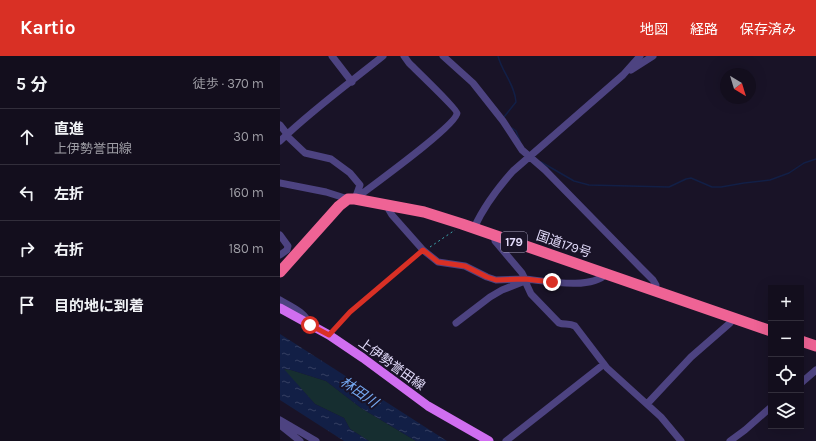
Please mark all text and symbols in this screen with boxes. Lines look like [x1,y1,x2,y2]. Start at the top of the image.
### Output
text: Kartio [20,17,75,39]
text: 地図 [640,21,668,38]
text: 経路 [690,21,718,38]
text: 保存済み [740,21,796,38]
north arrow [720,68,756,104]
text: 5 分 [16,74,47,94]
text: 徒歩 · 370 m [193,76,264,91]
text: 直進 [54,120,84,138]
icon: ahead [16,126,38,148]
text: 30 m [233,129,264,144]
text: 上伊勢誉田線 [54,141,132,156]
icon: left [16,182,38,204]
text: 左折 [54,185,84,203]
text: 160 m [229,185,264,200]
street label: 国道179号 [535,228,593,260]
road number: 179 [501,232,527,252]
icon: right [16,238,38,260]
text: 右折 [54,241,84,259]
text: 180 m [229,241,264,256]
route end [543,273,561,291]
map controls [768,285,804,429]
button: + [768,285,804,321]
icon: arrive [16,294,38,316]
text: 目的地に到着 [54,297,144,315]
route start [301,316,319,334]
button: − [768,321,804,357]
street label: 上伊勢誉田線 [356,335,428,393]
button: locate [768,357,804,393]
water label: 林田川 [337,373,383,412]
button: layers [768,393,804,429]

